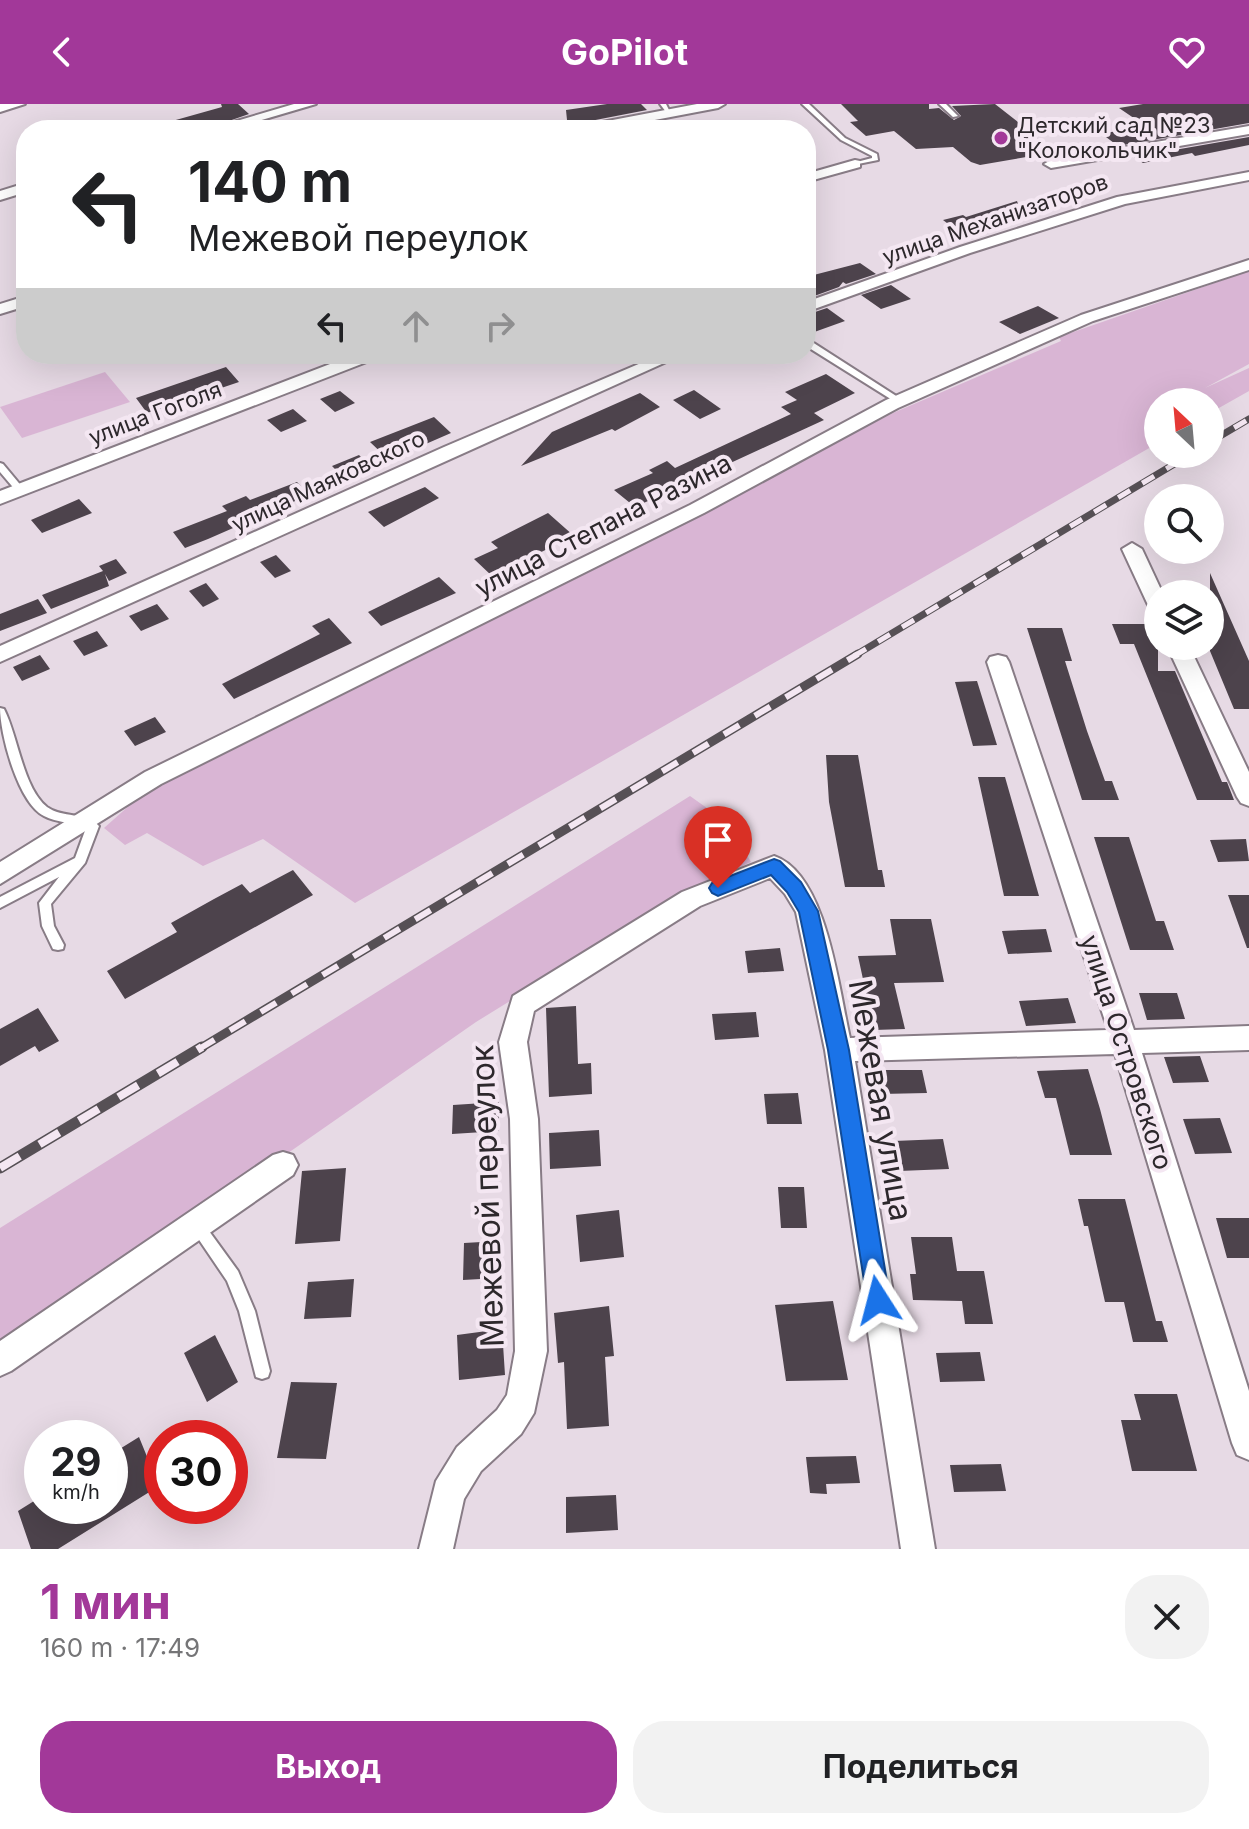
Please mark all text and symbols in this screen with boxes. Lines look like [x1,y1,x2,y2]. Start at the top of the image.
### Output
icon: back [40,30,84,74]
text: GoPilot [561,30,688,74]
icon: heart [1165,30,1209,74]
place label: Детский сад №23 "Колокольчик" [1017,112,1211,163]
marker: Детский сад №23 "Колокольчик" [992,129,1010,147]
text: 140 m [188,148,352,216]
icon: left [56,152,160,256]
street label: улица Механизаторов [879,168,1111,270]
text: Межевой переулок [188,216,528,260]
icon: left [310,304,354,348]
icon: ahead [394,304,438,348]
icon: right [478,304,522,348]
street label: улица Гоголя [85,376,225,450]
north arrow [1144,388,1224,468]
map controls [1144,388,1224,660]
street label: улица Маяковского [227,425,429,537]
street label: улица Степана Разина [470,447,736,603]
button: search [1144,484,1224,564]
button: layers [1144,580,1224,660]
pin [684,806,752,888]
icon: arrive [696,818,740,862]
street label: улица Островского [1074,931,1180,1173]
street label: Межевая улица [841,976,921,1224]
street label: Межевой переулок [462,1044,512,1348]
position arrow [836,1258,920,1342]
speed limit sign: 30 [144,1420,248,1524]
text: 29 [50,1437,102,1486]
text: km/h [52,1480,100,1504]
text: 1 мин [40,1572,171,1631]
button: close [1125,1575,1209,1659]
text: 160 m · 17:49 [40,1632,200,1663]
button: Выход [40,1721,617,1813]
button: Поделиться [633,1721,1209,1813]

